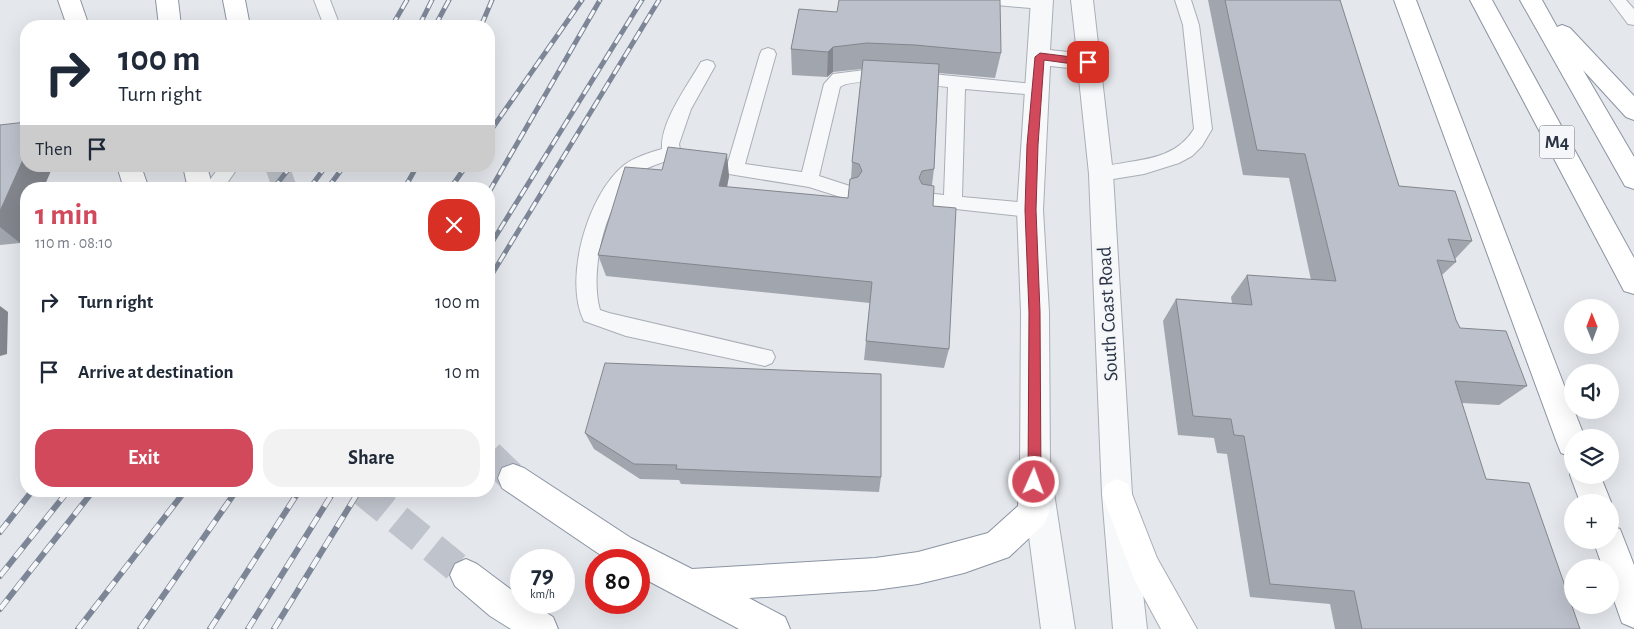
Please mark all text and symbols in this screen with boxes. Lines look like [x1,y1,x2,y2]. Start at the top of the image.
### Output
icon: right [35,40,100,105]
pin [1067,41,1109,83]
text: 100 m [118,42,201,77]
icon: arrive [1074,48,1102,76]
text: Turn right [118,83,202,105]
road number: M4 [1540,125,1574,158]
icon: arrive [83,135,111,163]
text: Then [35,140,73,159]
button: close [428,199,480,251]
text: 1 min [35,200,98,230]
text: 110 m · 08:10 [35,235,113,251]
street label: South Coast Road [1094,246,1122,382]
icon: right [35,288,63,316]
text: Turn right [78,293,153,312]
text: 100 m [435,293,480,312]
north arrow [1564,299,1619,354]
map controls [1564,299,1619,614]
icon: arrive [35,358,63,386]
text: Arrive at destination [78,363,234,382]
text: 10 m [445,363,480,382]
button: sound [1564,364,1619,419]
button: Exit [35,429,253,487]
button: Share [263,429,480,487]
button: layers [1564,429,1619,484]
position arrow [1007,455,1059,507]
button: + [1564,494,1619,549]
speed limit sign: 80 [585,549,650,614]
button: − [1564,559,1619,614]
text: 79 [531,563,554,588]
text: km/h [530,588,555,600]

